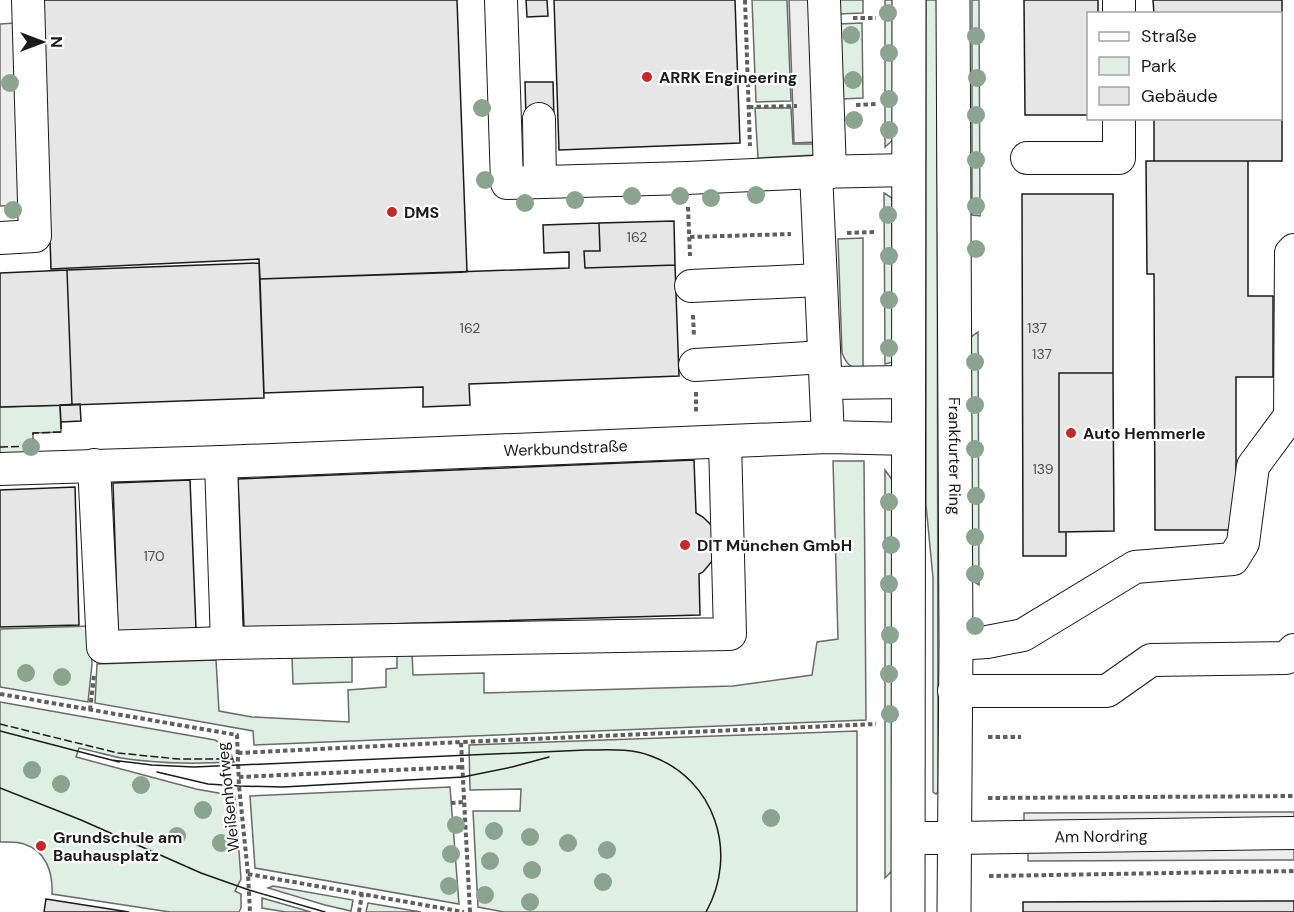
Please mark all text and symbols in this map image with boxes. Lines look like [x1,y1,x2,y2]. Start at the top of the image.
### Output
north arrow [12,12,72,72]
legend [1087,12,1282,120]
text: Straße [1141,24,1197,48]
text: N [46,36,67,48]
text: Park [1141,54,1177,78]
place label: ARRK Engineering [659,67,797,88]
marker: ARRK Engineering [640,70,654,84]
text: Gebäude [1141,84,1218,108]
place label: DMS [404,202,439,223]
marker: DMS [385,205,399,219]
house number: 162 [627,228,647,246]
house number: 162 [460,319,480,337]
house number: 137 [1027,319,1047,337]
house number: 137 [1032,345,1052,363]
street label: Frankfurter Ring [944,397,966,515]
place label: Auto Hemmerle [1083,423,1206,444]
marker: Auto Hemmerle [1064,426,1078,440]
street label: Werkbundstraße [503,435,628,461]
house number: 139 [1032,460,1054,478]
place label: DIT München GmbH [697,535,852,556]
marker: DIT München GmbH [678,538,692,552]
house number: 170 [143,547,165,565]
street label: Weißenhofweg [212,741,244,853]
street label: Am Nordring [1054,825,1148,847]
place label: Grundschule am Bauhausplatz [53,827,182,866]
marker: Grundschule am Bauhausplatz [34,839,48,853]

